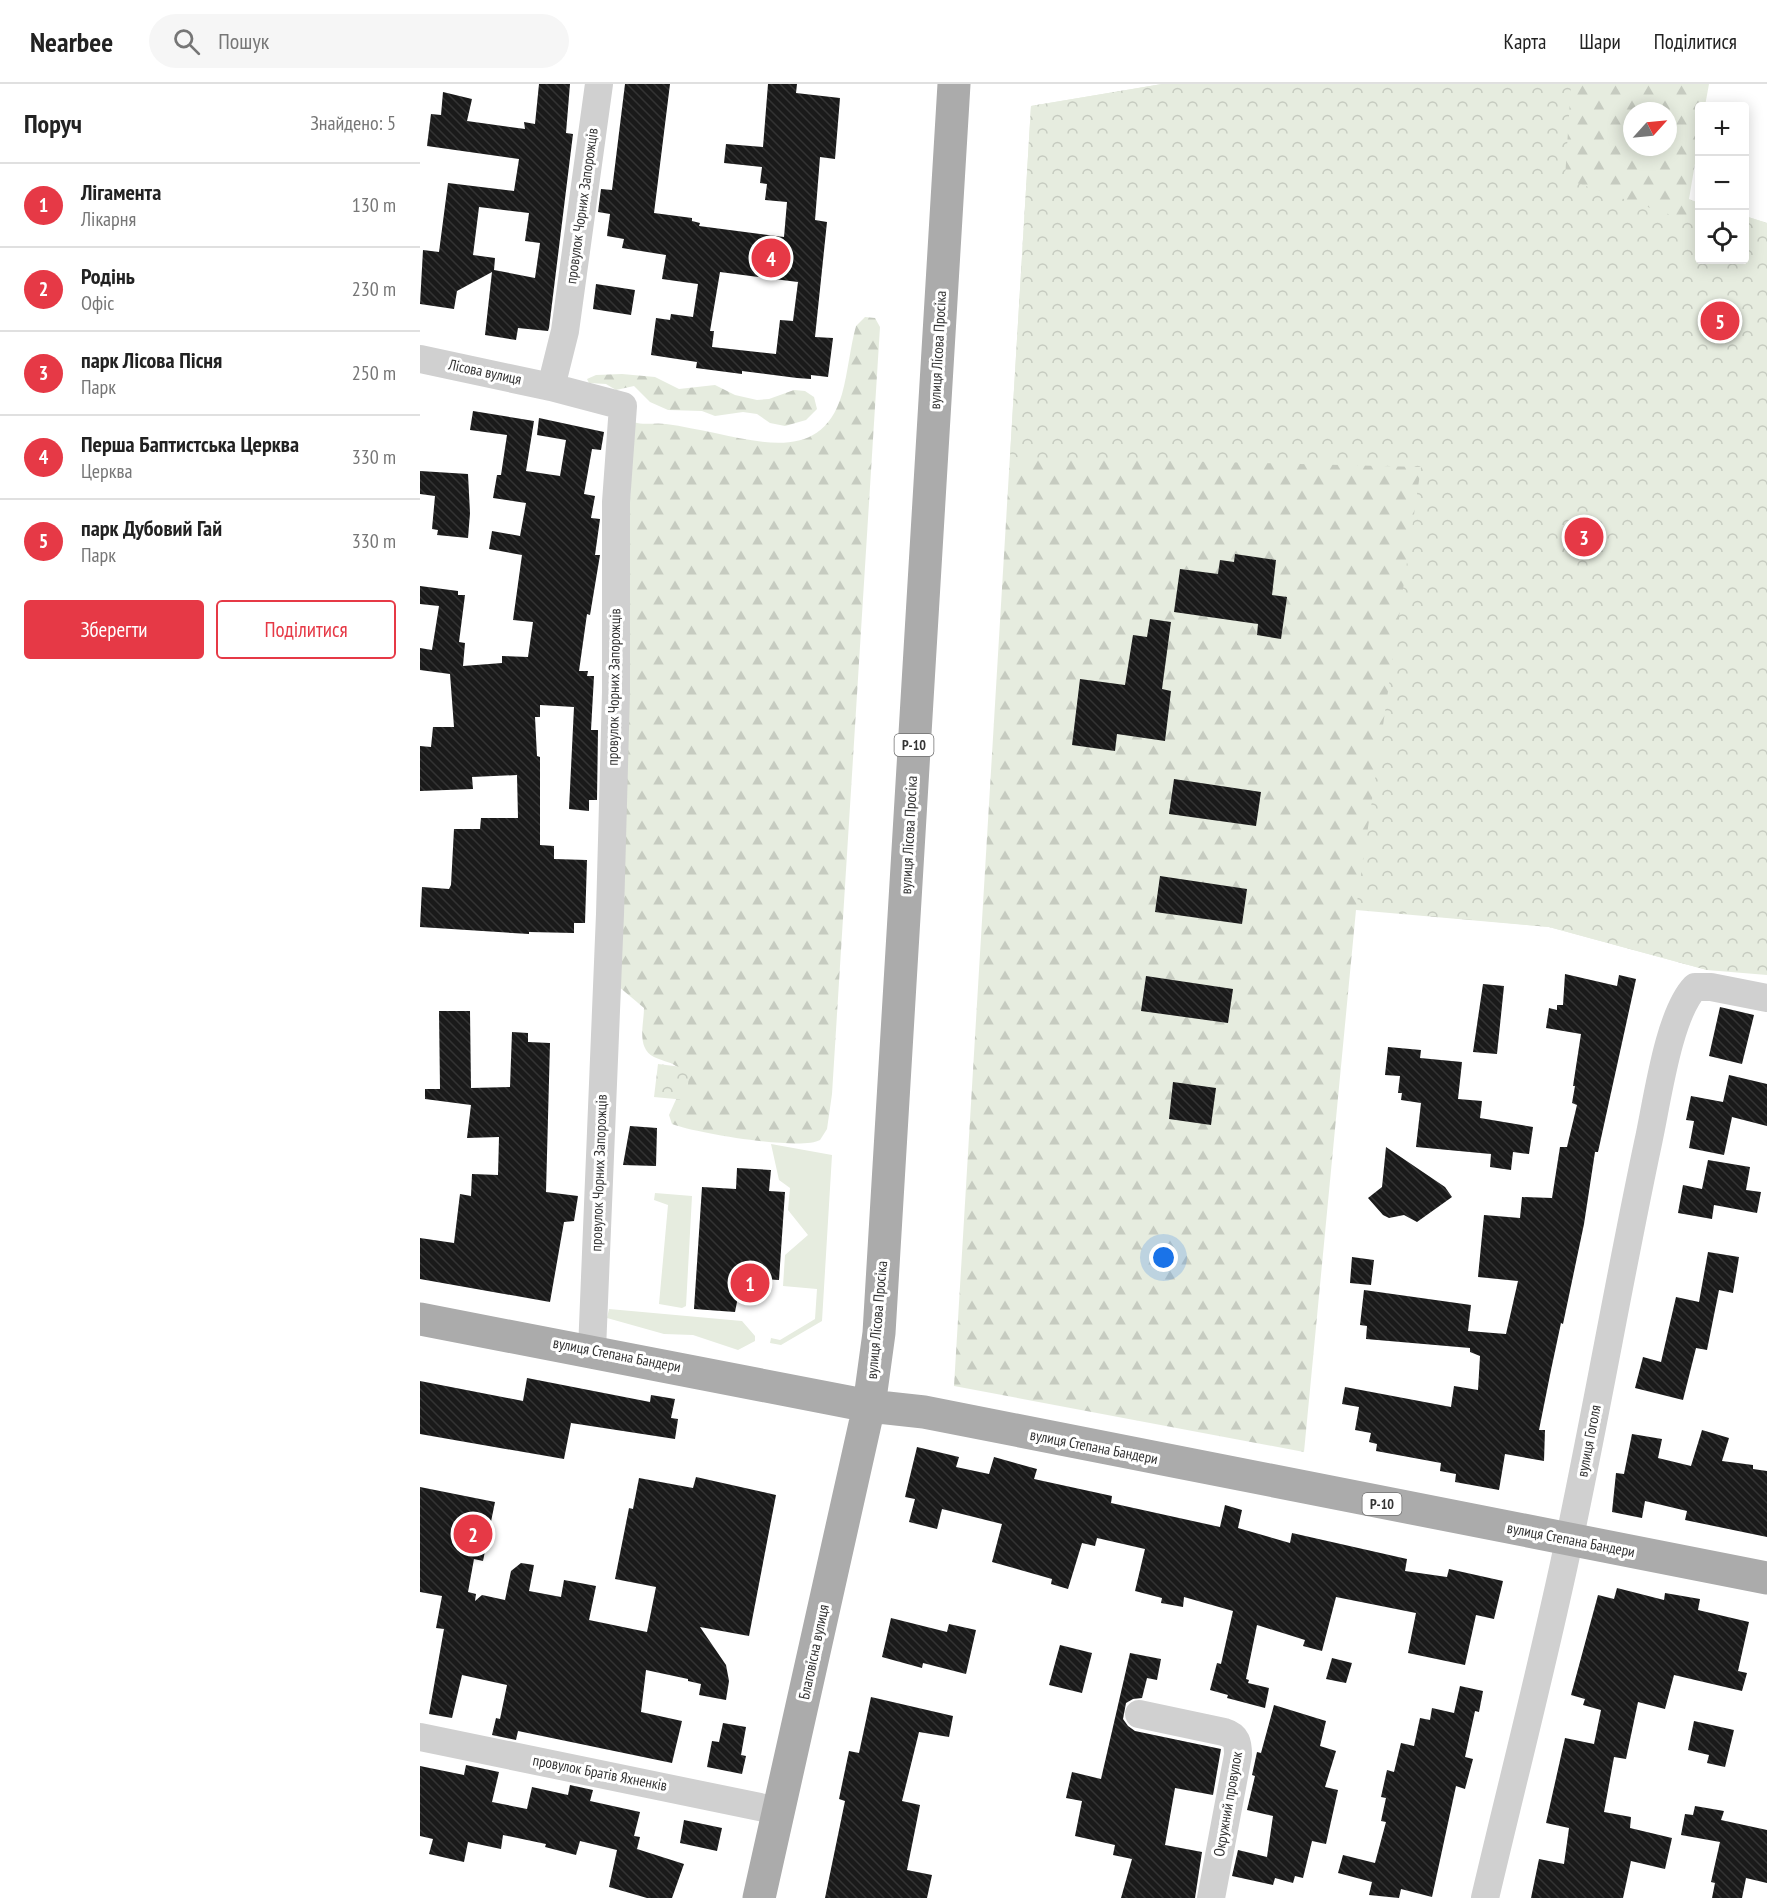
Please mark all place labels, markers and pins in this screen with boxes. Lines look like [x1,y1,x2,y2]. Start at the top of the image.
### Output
pin: 4 [752,236,790,280]
pin: 5 [1700,298,1740,344]
pin: 3 [1564,514,1604,560]
pin: 1 [730,1260,770,1306]
pin: 2 [454,1512,492,1556]

